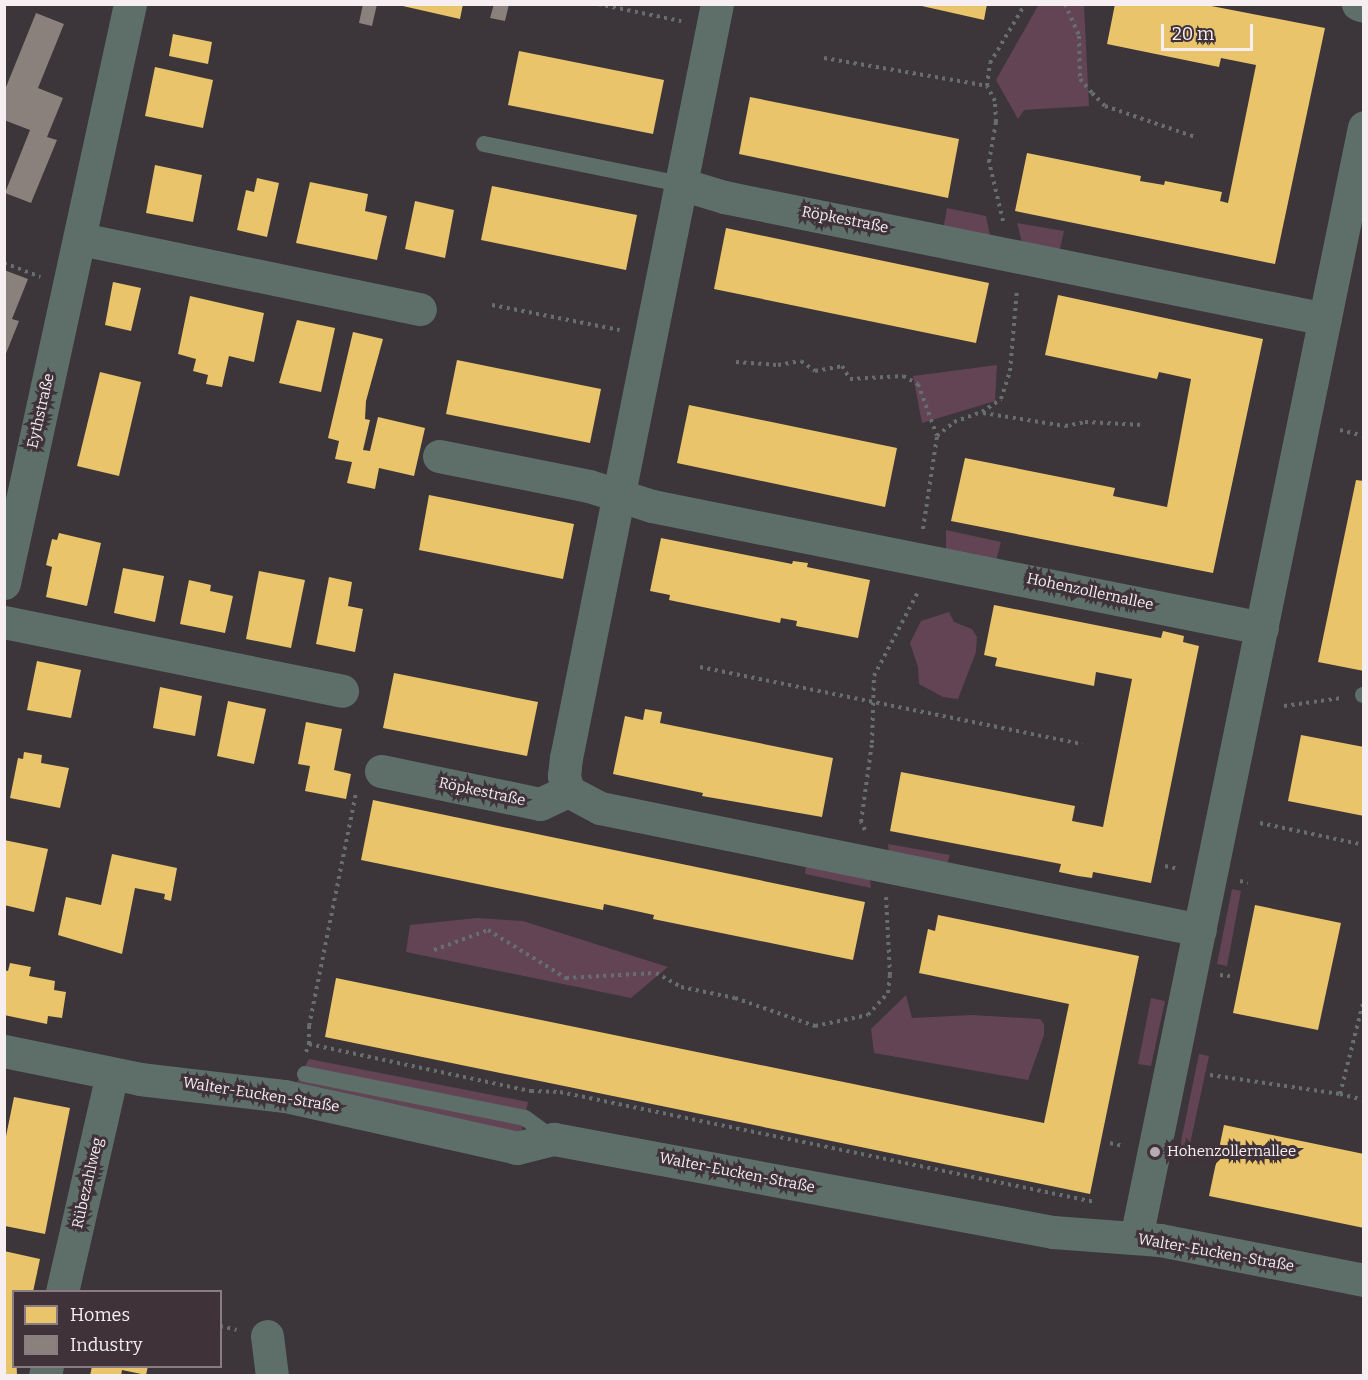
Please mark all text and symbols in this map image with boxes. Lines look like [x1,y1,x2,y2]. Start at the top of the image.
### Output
scale bar [1164,12,1256,50]
text: 20 m [1172,23,1214,45]
street label: Röpkestraße [800,203,890,237]
street label: Eythstraße [24,372,58,450]
street label: Hohenzollernallee [1025,570,1155,614]
street label: Röpkestraße [437,774,527,810]
street label: Walter-Eucken-Straße [181,1074,341,1116]
street label: Rübezahlweg [69,1136,107,1230]
place label: Hohenzollernallee [1167,1143,1296,1161]
marker: Hohenzollernallee [1148,1145,1162,1159]
street label: Walter-Eucken-Straße [658,1149,816,1197]
street label: Walter-Eucken-Straße [1136,1230,1296,1276]
legend [12,1290,222,1368]
text: Homes [70,1304,130,1326]
text: Industry [70,1334,142,1356]

